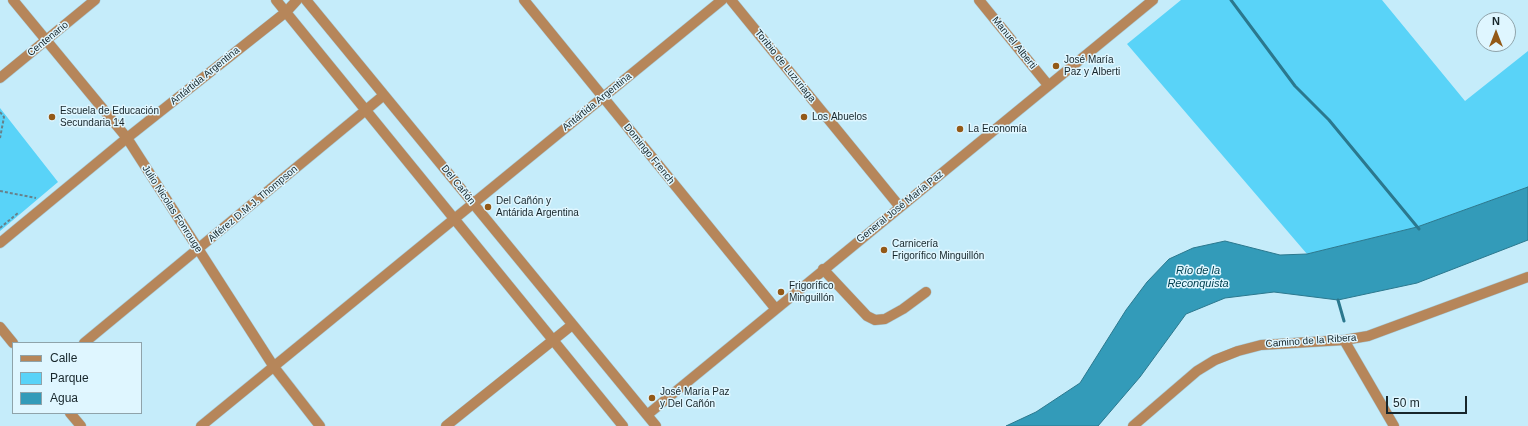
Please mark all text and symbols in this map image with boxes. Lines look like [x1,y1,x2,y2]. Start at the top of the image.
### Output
north arrow [1476,12,1516,52]
street label: Manuel Alberti [989,14,1039,72]
text: N [1492,15,1500,27]
street label: Centenario [25,19,71,59]
street label: Toribio de Luzuriaga [752,27,818,105]
street label: Antártida Argentina [168,44,242,108]
place label: José María Paz y Alberti [1064,54,1120,78]
marker: José María Paz y Alberti [1051,61,1061,71]
street label: Antártida Argentina [560,70,634,134]
place label: Escuela de Educación Secundaria 14 [60,105,159,128]
place label: Los Abuelos [812,111,867,123]
marker: Escuela de Educación Secundaria 14 [47,112,57,122]
marker: Los Abuelos [799,112,809,122]
street label: Domingo French [621,122,677,186]
place label: La Economía [968,123,1027,135]
marker: La Economía [955,124,965,134]
street label: Julio Nicolas Fonrouge [139,163,205,255]
street label: Alférez D.M.J. Thompson [206,163,300,245]
street label: Del Cañón [438,163,478,207]
street label: General José María Paz [854,168,946,246]
place label: Del Cañón y Antárida Argentina [496,195,579,218]
marker: Del Cañón y Antárida Argentina [483,202,493,212]
place label: Carnicería Frigorífico Minguillón [892,238,984,262]
marker: Carnicería Frigorífico Minguillón [879,245,889,255]
water label: Río de la Reconquista [1167,264,1229,290]
place label: Frigorífico Minguillón [789,280,834,304]
marker: Frigorífico Minguillón [776,287,786,297]
street label: Camino de la Ribera [1265,332,1357,350]
legend [12,342,142,414]
text: Calle [50,351,77,365]
text: Parque [50,371,89,385]
place label: José María Paz y Del Cañón [660,386,729,410]
scale bar [1388,388,1469,414]
text: Agua [50,391,78,405]
marker: José María Paz y Del Cañón [647,393,657,403]
text: 50 m [1393,396,1420,410]

